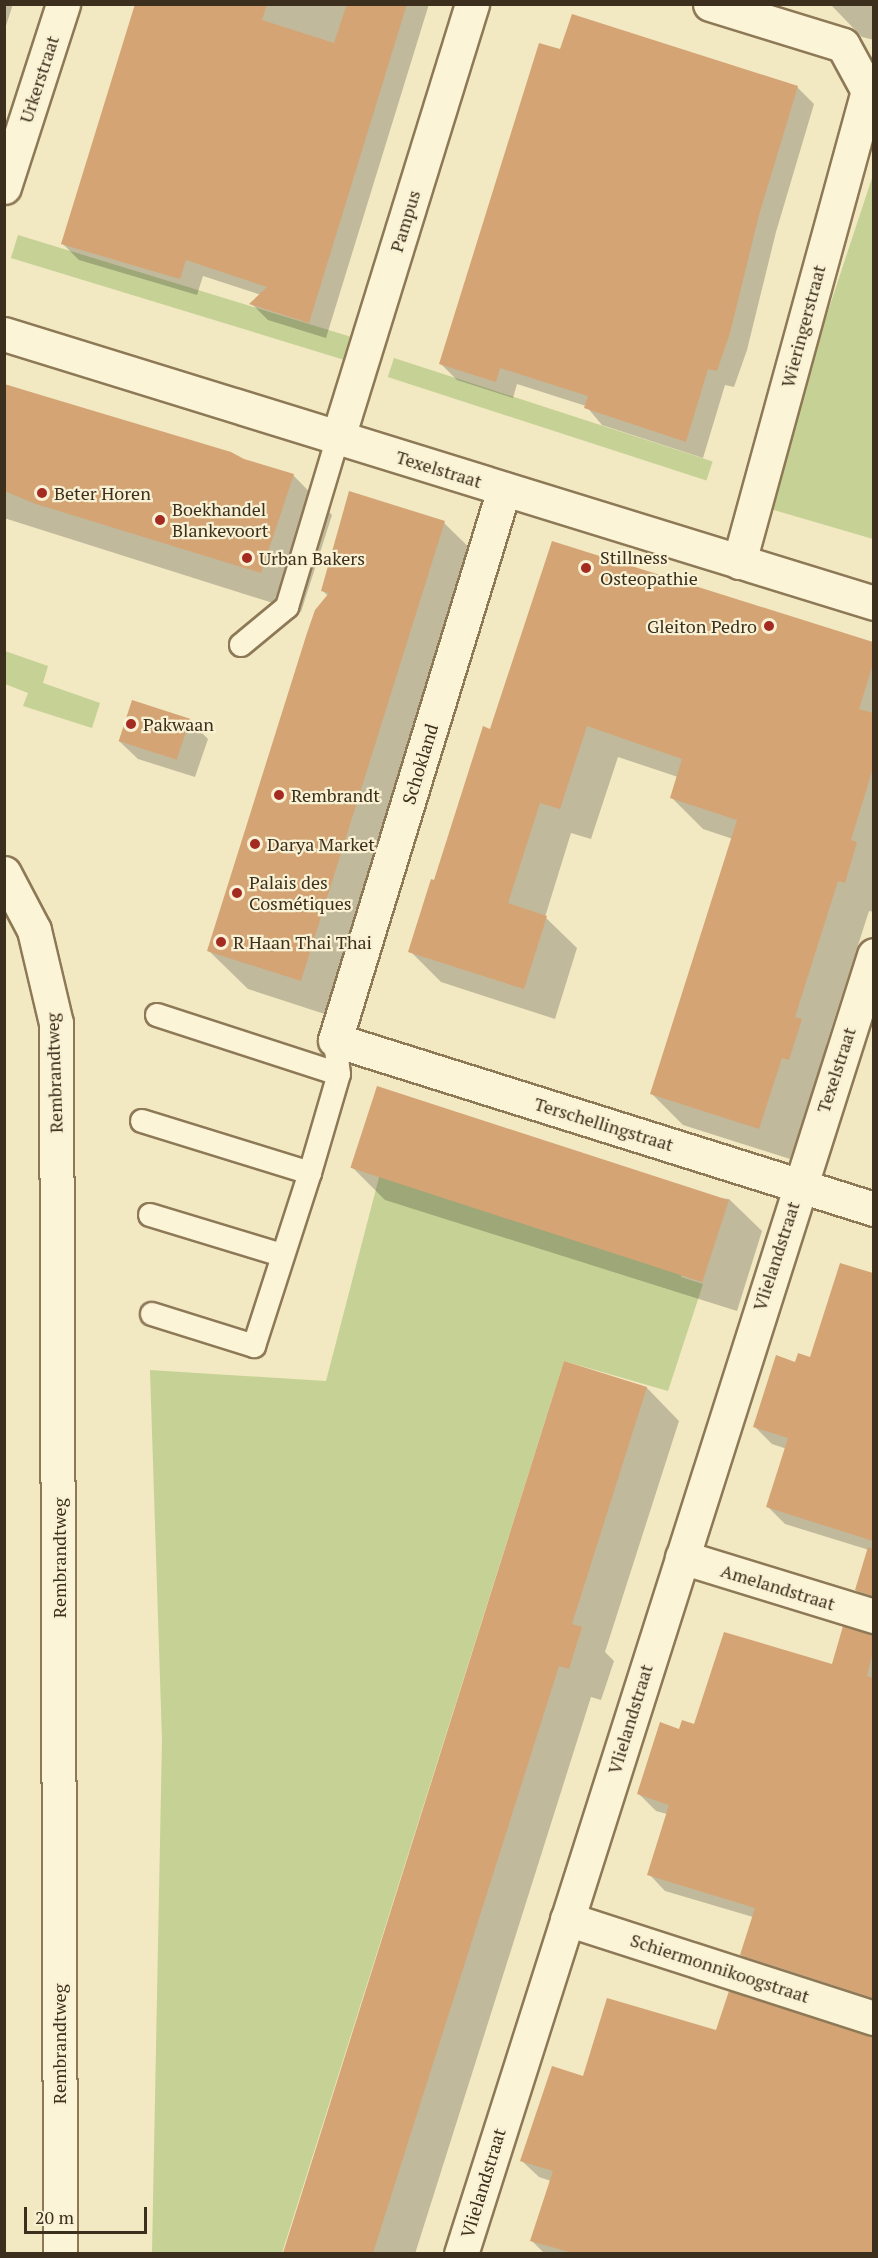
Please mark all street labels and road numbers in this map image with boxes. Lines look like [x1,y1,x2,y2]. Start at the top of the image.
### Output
street label: Urkerstraat [15,33,63,125]
street label: Pampus [385,187,425,255]
street label: Wieringerstraat [776,262,830,390]
street label: Texelstraat [393,446,485,492]
street label: Schokland [398,721,442,807]
street label: Rembrandtweg [41,1013,67,1133]
street label: Texelstraat [812,1025,860,1115]
street label: Terschellingstraat [532,1093,676,1155]
street label: Vlielandstraat [748,1199,804,1313]
street label: Rembrandtweg [48,1498,70,1618]
street label: Amelandstraat [718,1559,838,1615]
street label: Vlielandstraat [603,1662,657,1776]
street label: Schiermonnikoogstraat [628,1929,812,2007]
street label: Rembrandtweg [48,1984,70,2104]
street label: Vlielandstraat [456,2126,510,2240]

